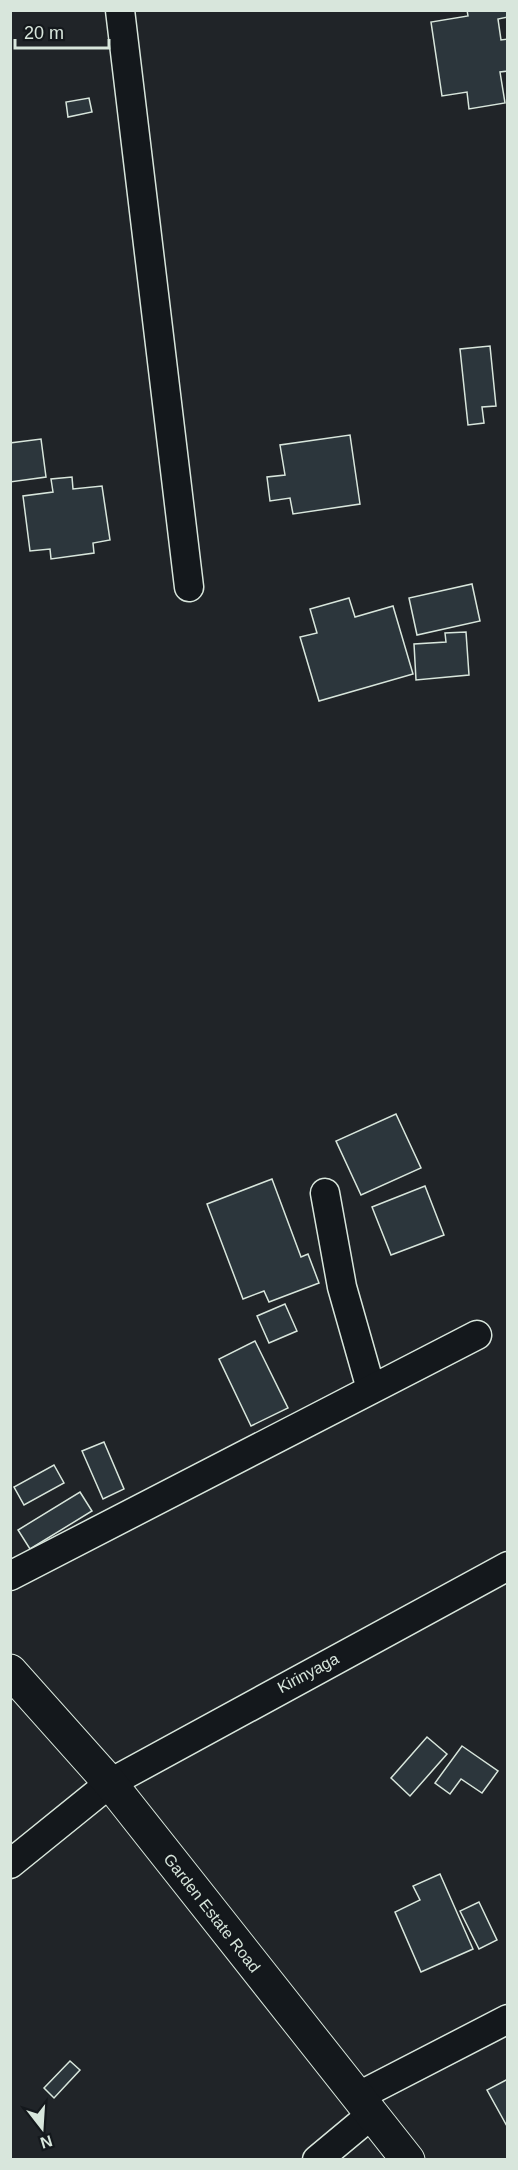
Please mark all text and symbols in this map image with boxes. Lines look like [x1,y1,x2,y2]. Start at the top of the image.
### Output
scale bar [15,12,110,50]
text: 20 m [24,23,64,43]
street label: Kirinyaga [275,1650,342,1696]
street label: Garden Estate Road [160,1850,264,1976]
north arrow [12,2098,72,2158]
text: N [38,2132,54,2152]

